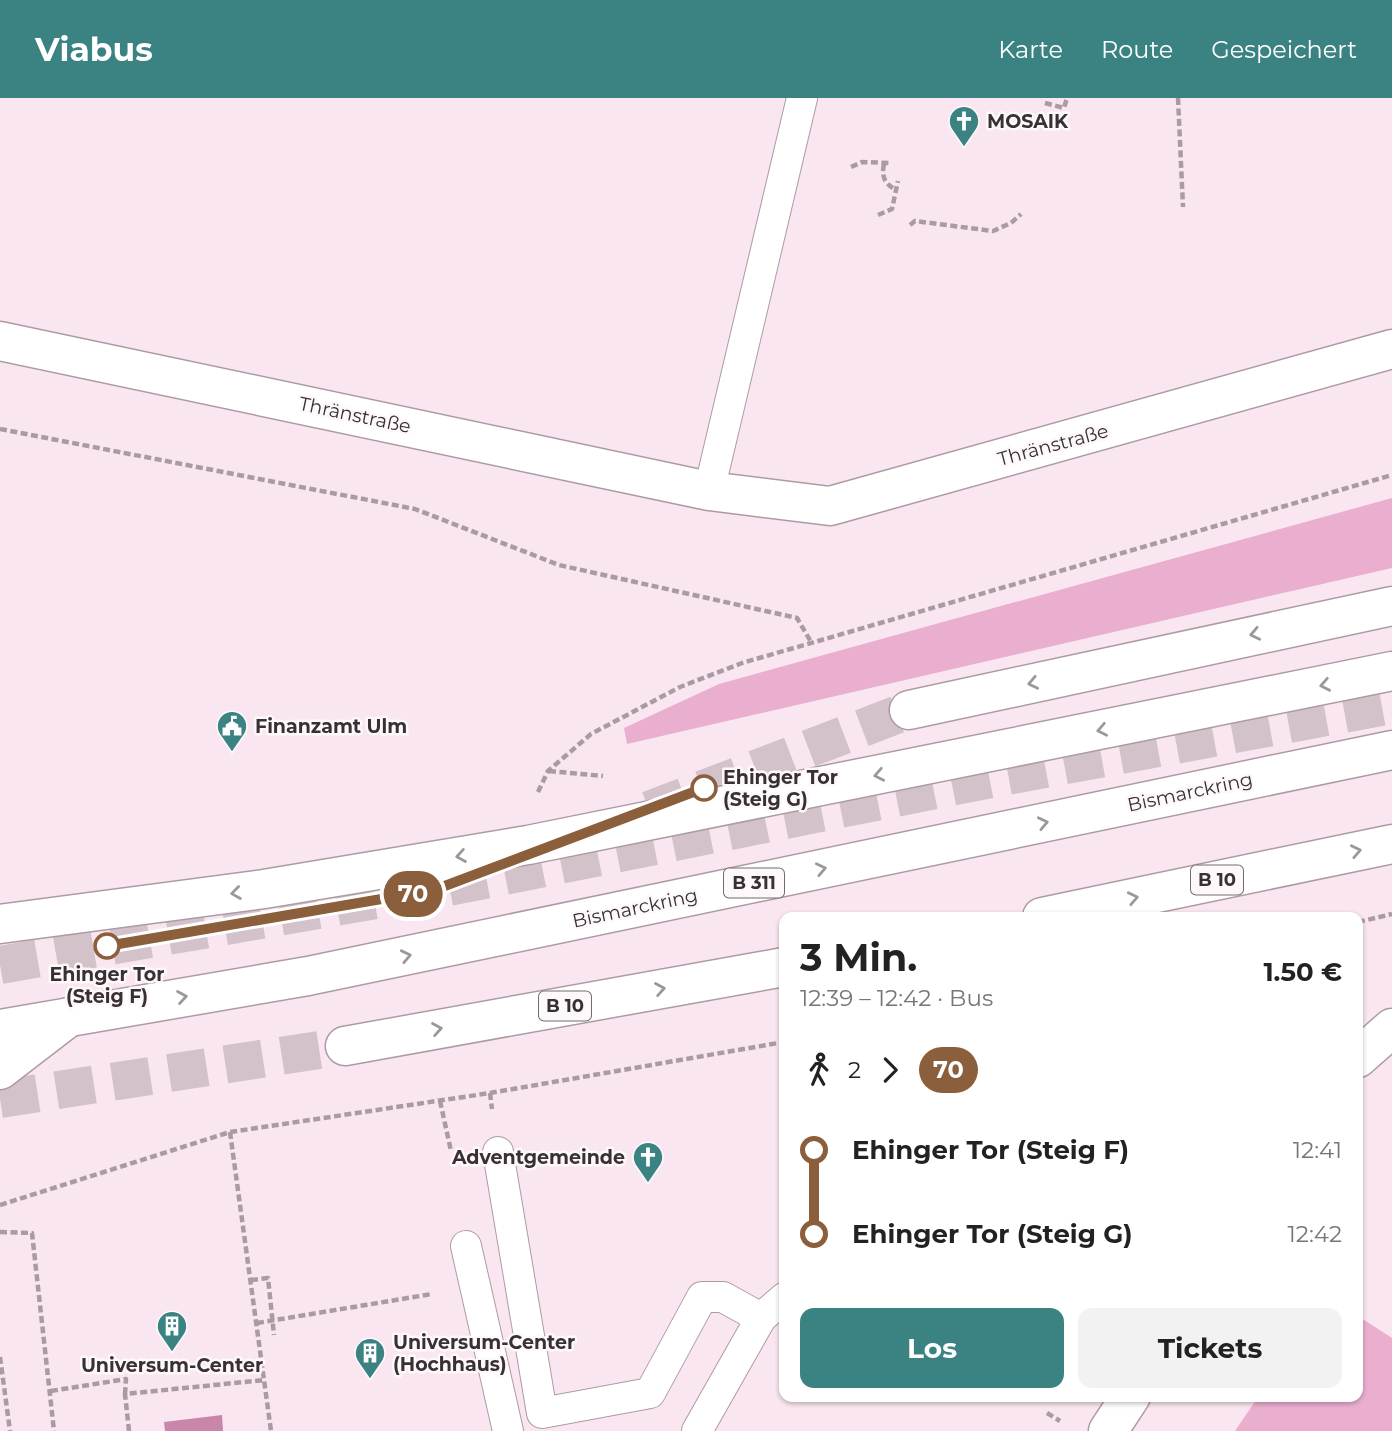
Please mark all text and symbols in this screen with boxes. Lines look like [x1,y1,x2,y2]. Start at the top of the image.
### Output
text: Viabus [35,29,153,69]
text: Karte [998,35,1063,64]
text: Route [1101,35,1173,64]
text: Gespeichert [1211,35,1357,64]
church icon: MOSAIK [947,104,981,148]
place label: MOSAIK [987,110,1069,133]
street label: Thränstraße [297,392,413,438]
street label: Thränstraße [995,419,1111,471]
one-way arrow [1249,625,1261,640]
one-way arrow [1027,674,1039,689]
one-way arrow [1319,676,1331,691]
public building icon: Finanzamt Ulm [215,709,249,753]
place label: Finanzamt Ulm [255,715,407,738]
one-way arrow [1096,721,1108,736]
place label: Ehinger Tor (Steig G) [723,766,838,811]
one-way arrow [873,766,885,781]
street label: Bismarckring [1125,767,1255,817]
marker: Ehinger Tor (Steig G) [691,775,717,801]
one-way arrow [1037,816,1049,831]
one-way arrow [1350,845,1362,860]
one-way arrow [455,848,467,863]
one-way arrow [815,863,827,878]
road number: B 10 [1191,866,1243,894]
road number: B 311 [724,868,784,898]
line badge: 70 [382,871,444,917]
text: 70 [398,879,428,908]
street label: Bismarckring [570,883,700,933]
one-way arrow [231,886,242,901]
one-way arrow [1127,891,1139,906]
marker: Ehinger Tor (Steig F) [94,933,120,959]
text: 3 Min. [800,934,917,981]
one-way arrow [400,950,412,965]
text: 1.50 € [1263,956,1342,988]
place label: Ehinger Tor (Steig F) [50,963,165,1008]
one-way arrow [655,982,666,997]
text: 12:39 – 12:42 · Bus [800,984,993,1012]
one-way arrow [176,990,188,1005]
road number: B 10 [539,992,591,1021]
one-way arrow [430,1023,442,1038]
icon: walk [800,1051,838,1089]
icon: forward [871,1051,909,1089]
text: 70 [933,1055,964,1084]
text: 2 [848,1056,861,1084]
text: Ehinger Tor (Steig F) [852,1134,1129,1166]
text: 12:41 [1293,1136,1342,1164]
church icon: Adventgemeinde [631,1140,665,1184]
place label: Adventgemeinde [451,1146,625,1169]
text: Ehinger Tor (Steig G) [852,1218,1133,1250]
text: 12:42 [1288,1220,1342,1248]
button: Los [800,1308,1064,1388]
button: Tickets [1078,1308,1342,1388]
building icon: Universum-Center [155,1309,189,1353]
place label: Universum-Center (Hochhaus) [393,1331,575,1376]
building icon: Universum-Center (Hochhaus) [353,1336,387,1380]
place label: Universum-Center [81,1354,263,1377]

